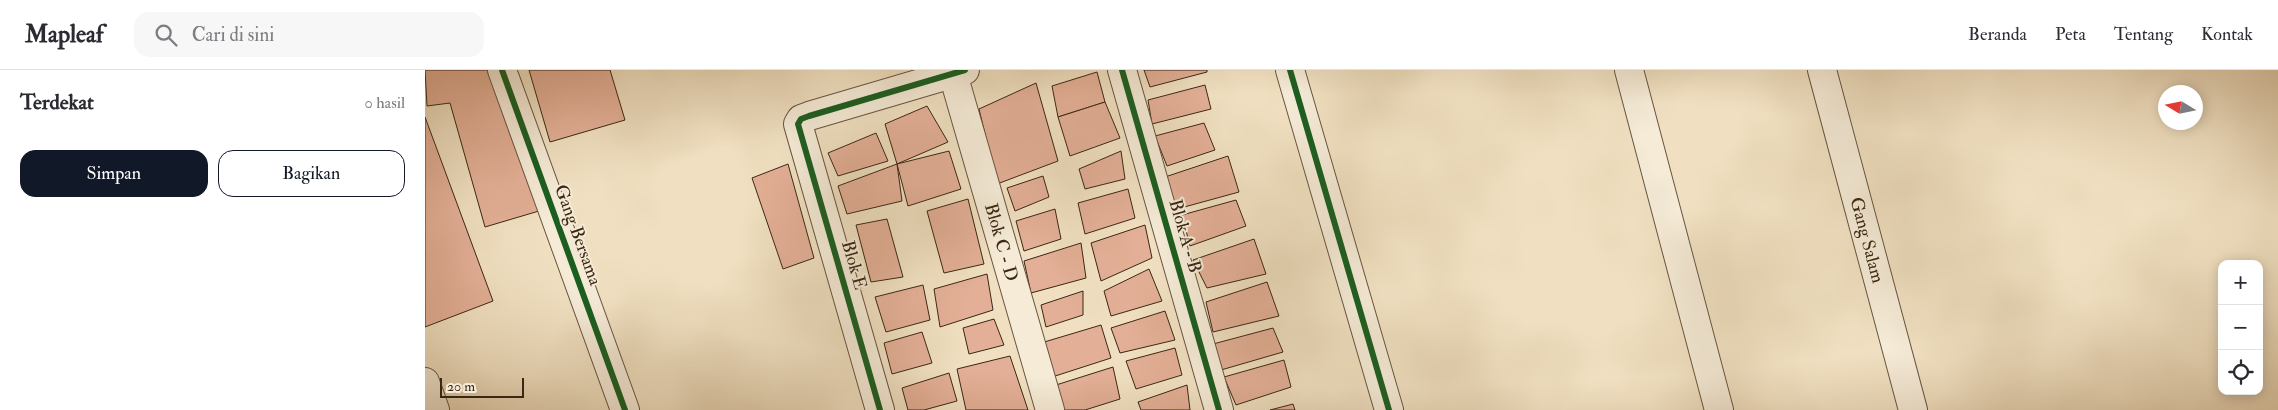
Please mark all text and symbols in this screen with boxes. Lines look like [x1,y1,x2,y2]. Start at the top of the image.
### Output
search box [134,12,484,57]
text: Mapleaf [25,19,104,50]
icon: search [152,21,180,49]
text: Cari di sini [192,23,274,47]
text: Beranda [1968,23,2027,46]
text: Peta [2055,23,2086,46]
text: Tentang [2114,23,2173,46]
text: Kontak [2201,23,2253,46]
north arrow [2158,85,2203,130]
text: Terdekat [20,89,94,116]
text: 0 hasil [365,93,405,113]
button: Simpan [20,150,208,197]
button: Bagikan [218,150,405,197]
street label: Gang Bersama [549,182,607,289]
street label: Gang Salam [1845,195,1890,285]
street label: Blok A - B [1164,196,1206,276]
street label: Blok C - D [979,200,1024,284]
street label: Blok E [836,238,872,292]
map controls [2218,260,2263,395]
button: + [2218,260,2263,305]
button: − [2218,305,2263,350]
button: locate [2218,350,2263,395]
scale bar [440,375,524,398]
text: 20 m [447,378,475,395]

